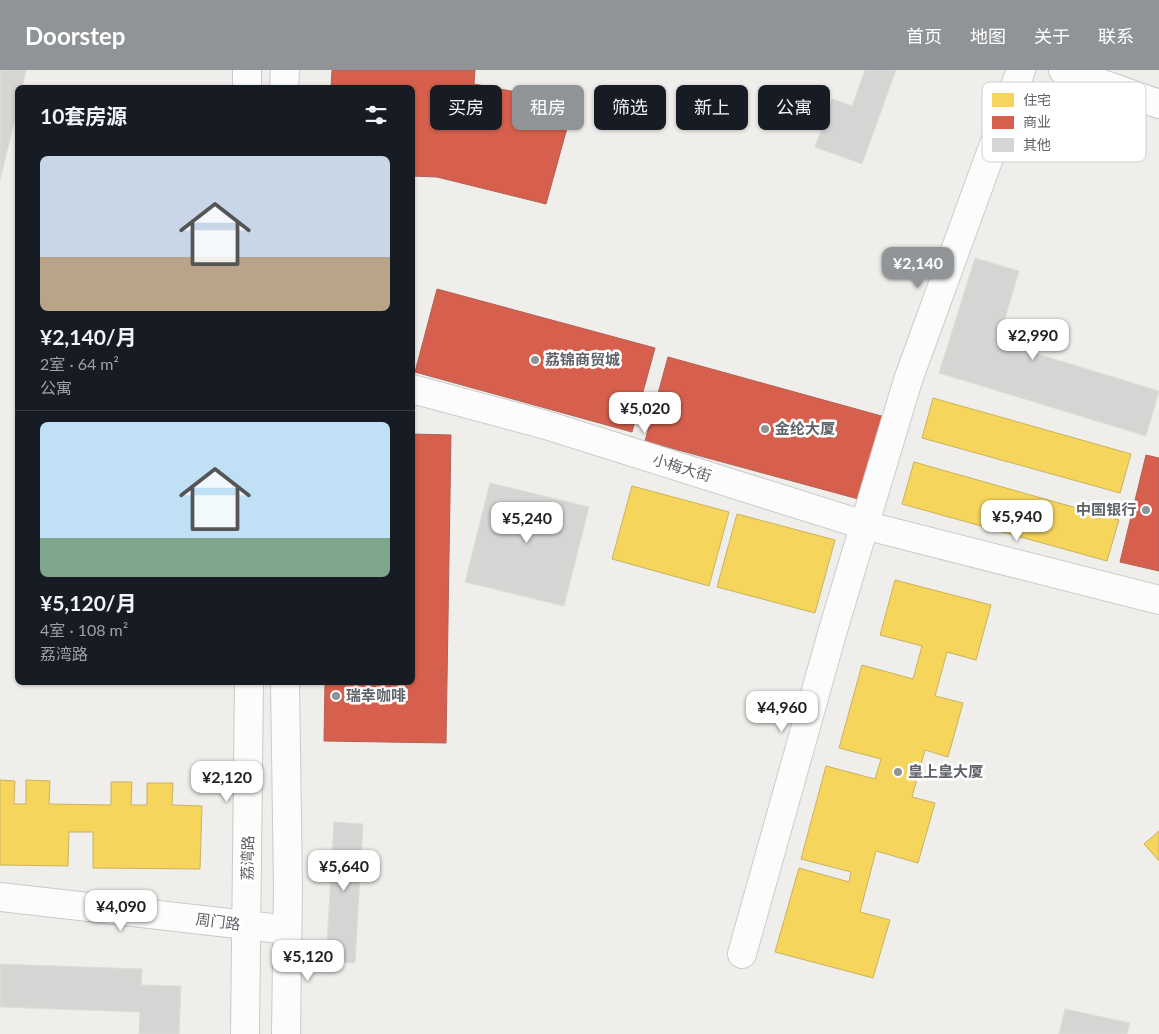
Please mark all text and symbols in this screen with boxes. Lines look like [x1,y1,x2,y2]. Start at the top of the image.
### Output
text: Doorstep [25,21,125,50]
text: 首页 [906,25,942,47]
text: 地图 [970,25,1006,47]
text: 关于 [1034,25,1070,47]
text: 联系 [1098,25,1134,47]
legend [982,82,1146,162]
chip: 买房 [430,85,502,130]
chip: 租房 [512,85,584,130]
chip: 筛选 [594,85,666,130]
chip: 新上 [676,85,748,130]
chip: 公寓 [758,85,830,130]
text: 住宅 [1023,91,1051,108]
icon: filters [362,101,390,129]
text: 10套房源 [40,103,127,128]
text: 商业 [1023,113,1051,130]
text: 其他 [1023,136,1051,153]
icon: home [170,189,260,279]
pin: ¥2,140 [877,246,959,289]
text: ¥2,140 [893,253,943,272]
pin: ¥2,990 [992,318,1074,361]
text: ¥2,140/月 [40,324,137,349]
text: ¥2,990 [1008,325,1058,344]
place label: 荔锦商贸城 [545,350,620,368]
text: 2室 · 64 m² [40,354,119,373]
marker: 荔锦商贸城 [529,354,541,366]
text: 公寓 [40,378,72,397]
pin: ¥5,020 [604,392,686,434]
text: ¥5,020 [620,398,670,417]
place label: 金纶大厦 [775,419,835,437]
marker: 金纶大厦 [759,423,771,435]
street label: 小梅大街 [651,450,714,484]
icon: home [170,454,260,544]
pin: ¥5,940 [976,500,1058,542]
place label: 中国银行 [1076,500,1136,518]
pin: ¥5,240 [486,502,568,544]
marker: 中国银行 [1140,504,1152,516]
text: ¥5,940 [992,506,1042,525]
text: ¥5,240 [502,508,552,527]
text: ¥5,120/月 [40,590,137,615]
text: 4室 · 108 m² [40,620,128,639]
text: 荔湾路 [40,644,88,663]
place label: 瑞幸咖啡 [346,686,406,704]
marker: 瑞幸咖啡 [330,690,342,702]
pin: ¥4,960 [741,690,823,733]
text: ¥4,960 [757,697,807,716]
pin: ¥2,120 [186,760,268,803]
place label: 皇上皇大厦 [908,762,983,780]
marker: 皇上皇大厦 [892,766,904,778]
text: ¥2,120 [202,767,252,786]
street label: 荔湾路 [238,835,256,881]
pin: ¥5,640 [303,850,385,892]
text: ¥5,640 [319,856,369,875]
pin: ¥4,090 [80,890,162,932]
text: ¥4,090 [96,896,146,915]
street label: 周门路 [195,909,242,933]
pin: ¥5,120 [267,940,349,982]
text: ¥5,120 [283,946,333,965]

